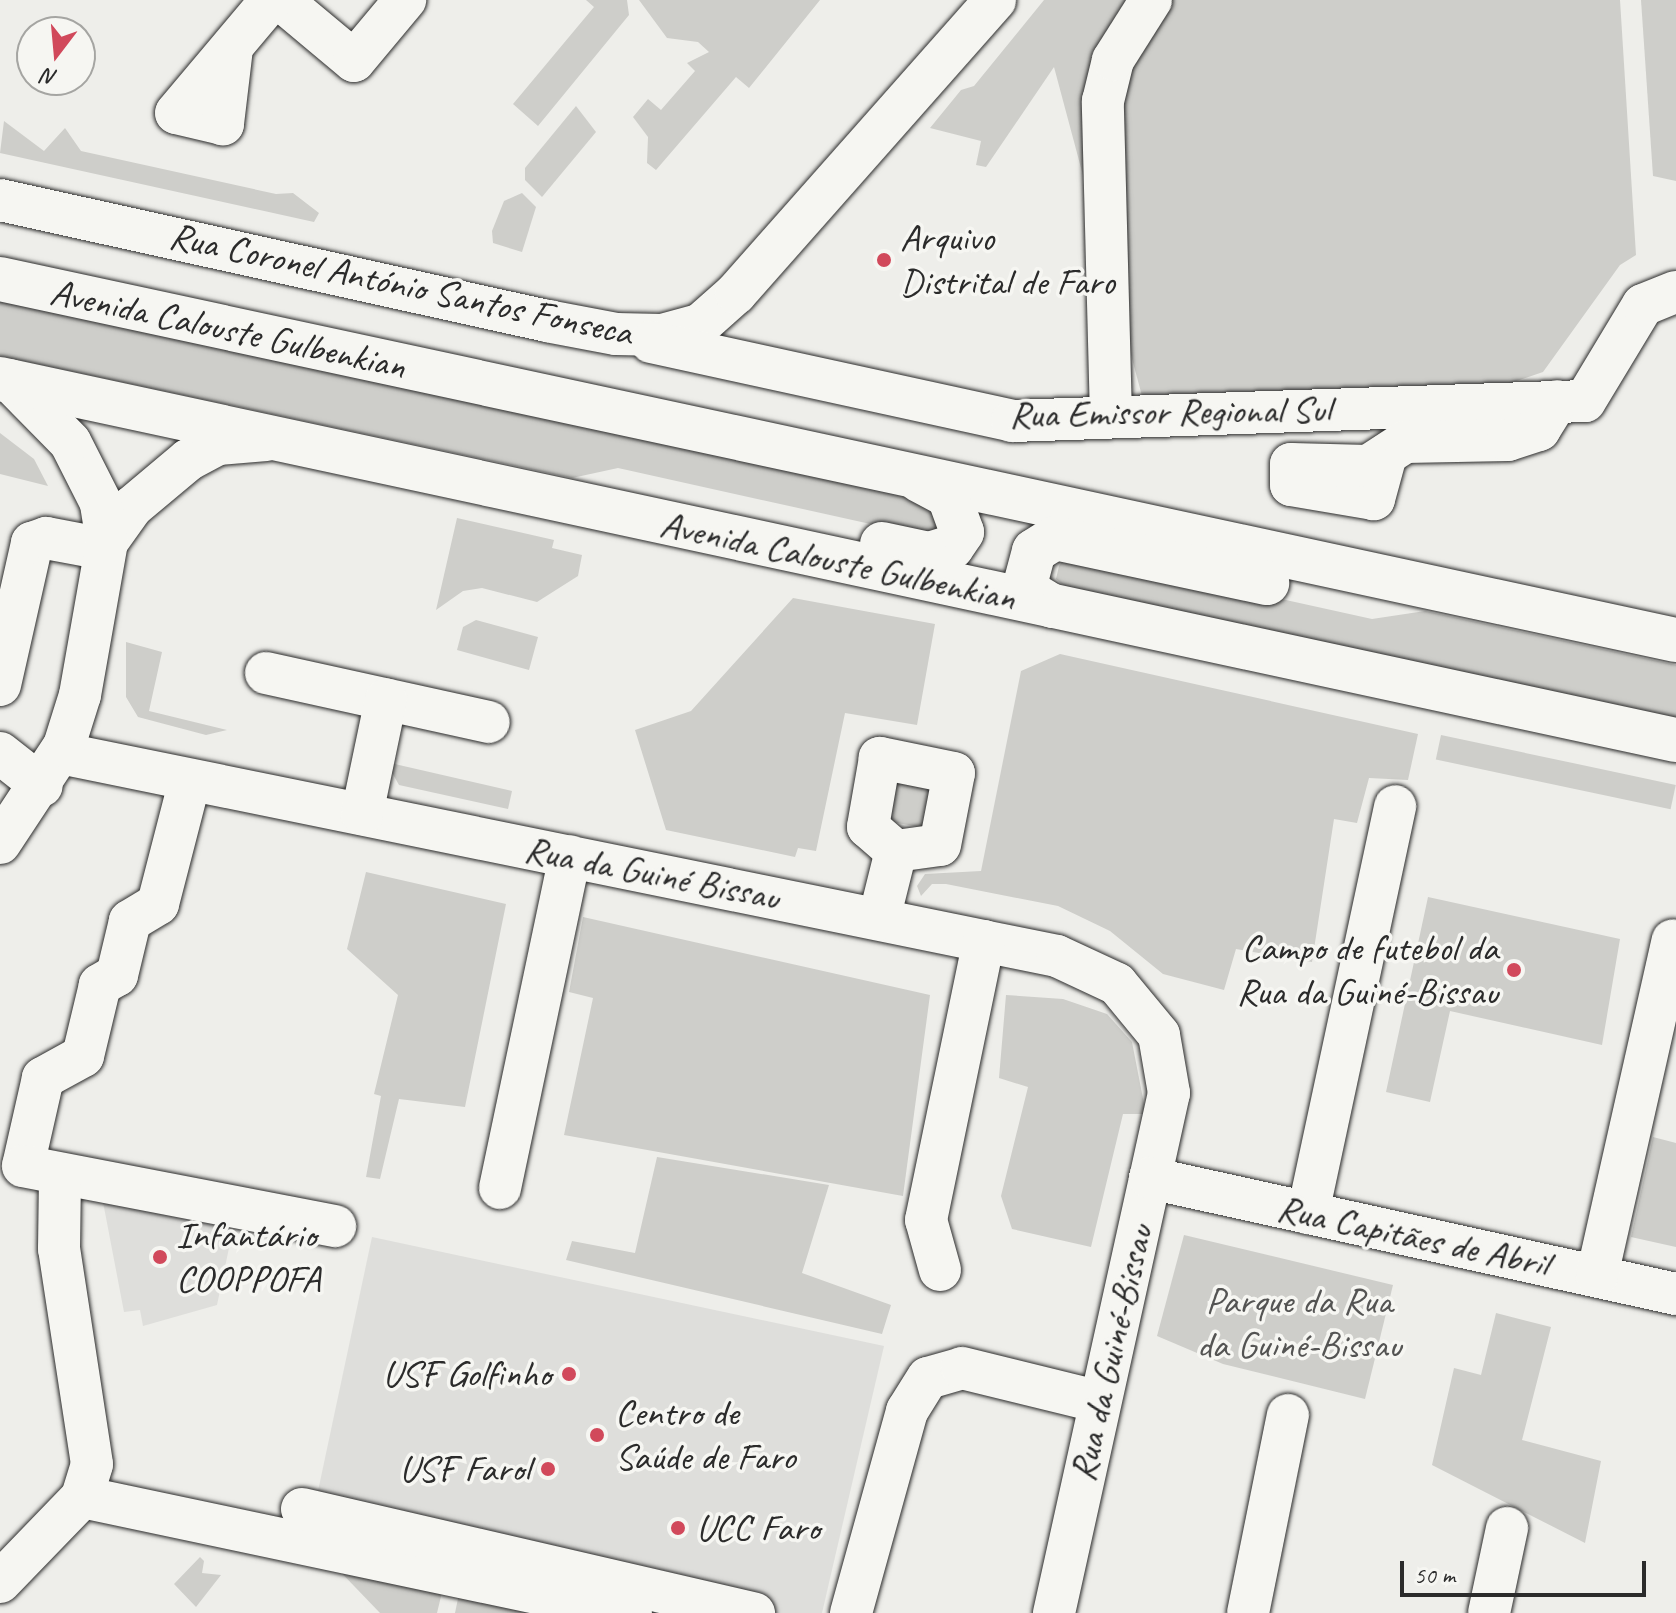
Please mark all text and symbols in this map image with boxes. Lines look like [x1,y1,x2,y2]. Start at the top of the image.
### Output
north arrow [16,16,96,96]
text: N [40,62,60,92]
street label: Rua Coronel António Santos Fonseca [165,213,637,355]
place label: Arquivo Distrital de Faro [900,215,1116,304]
marker: Arquivo Distrital de Faro [875,251,893,269]
street label: Avenida Calouste Gulbenkian [46,269,410,389]
street label: Rua Emissor Regional Sul [1008,386,1332,438]
street label: Avenida Calouste Gulbenkian [656,501,1020,621]
street label: Rua da Guiné Bissau [520,826,784,920]
place label: Campo de futebol da Rua da Guiné-Bissau [1236,925,1498,1014]
marker: Campo de futebol da Rua da Guiné-Bissau [1505,961,1523,979]
street label: Rua Capitães de Abril [1273,1185,1553,1287]
place label: Infantário COOPPOFA [176,1212,320,1302]
street label: Rua da Guiné-Bissau [1059,1220,1163,1486]
marker: Infantário COOPPOFA [151,1248,169,1266]
park label: Parque da Rua da Guiné-Bissau [1197,1278,1401,1368]
place label: USF Golfinho [383,1351,551,1397]
marker: USF Golfinho [558,1363,580,1385]
place label: Centro de Saúde de Faro [615,1390,797,1480]
marker: Centro de Saúde de Faro [586,1424,608,1446]
place label: USF Farol [399,1446,530,1492]
marker: USF Farol [537,1458,559,1480]
place label: UCC Faro [696,1505,820,1551]
marker: UCC Faro [667,1517,689,1539]
scale bar [1404,1545,1650,1595]
text: 50 m [1414,1560,1455,1590]

